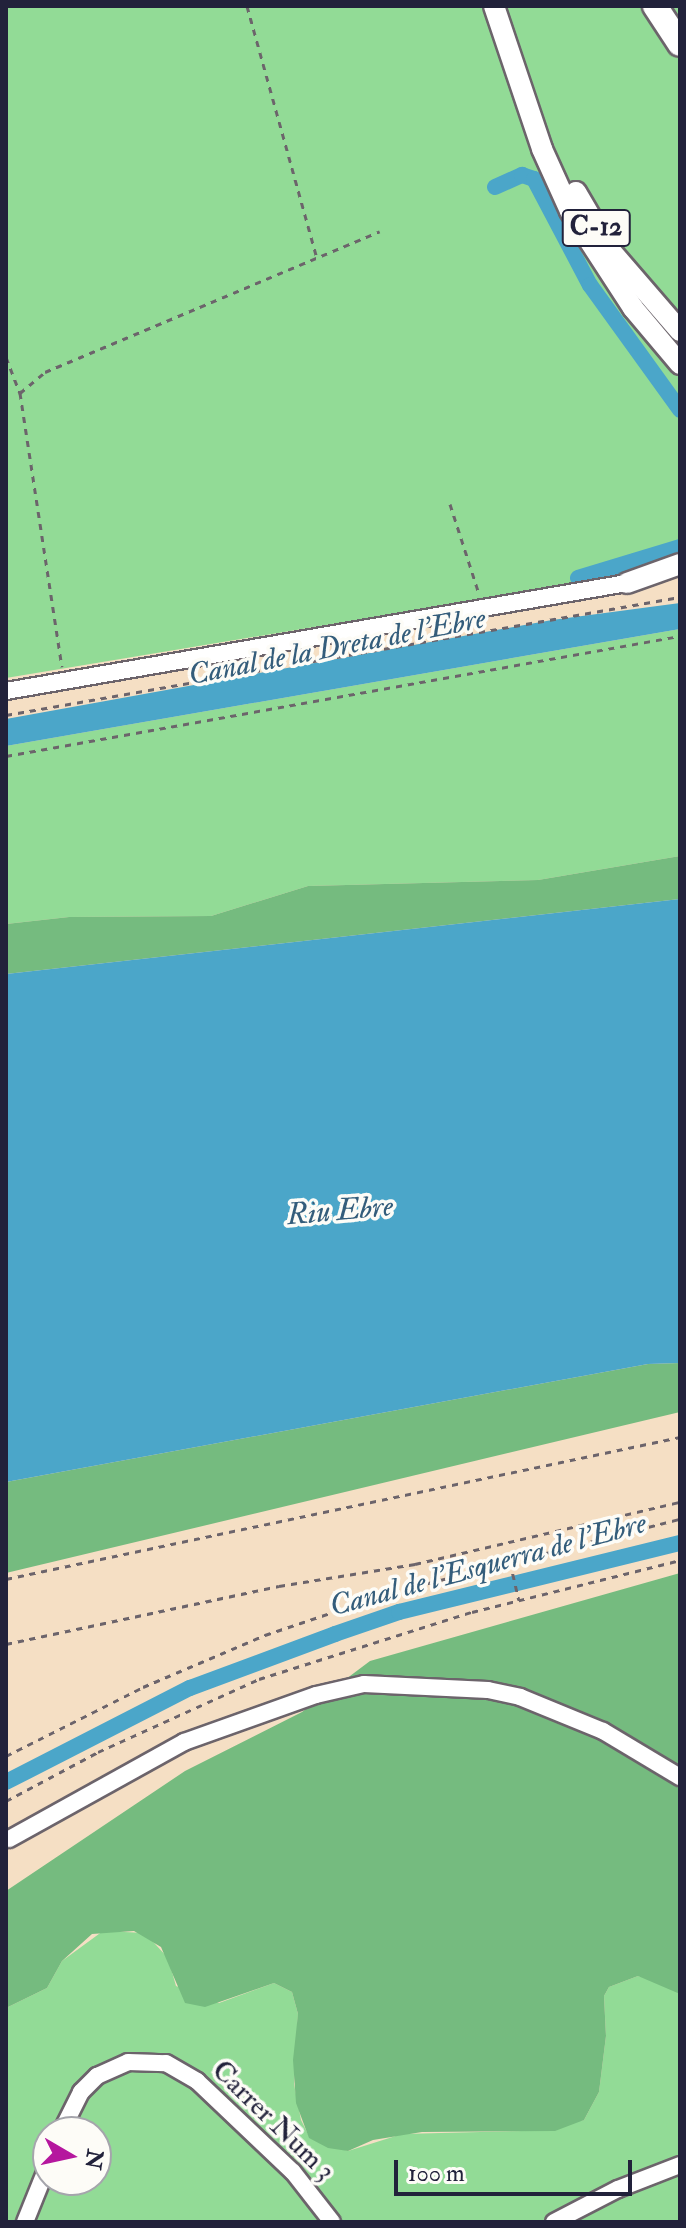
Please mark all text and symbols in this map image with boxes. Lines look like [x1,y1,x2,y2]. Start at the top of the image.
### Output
road number: C-12 [560,206,632,250]
water label: Canal de la Dreta de l'Ebre [185,601,489,693]
water label: Riu Ebre [285,1188,395,1234]
water label: Canal de l'Esquerra de l'Ebre [326,1505,650,1625]
street label: Carrer Num 3 [205,2054,341,2188]
north arrow [32,2116,112,2196]
scale bar [398,2144,636,2194]
text: N [78,2148,109,2171]
text: 100 m [408,2158,465,2189]

